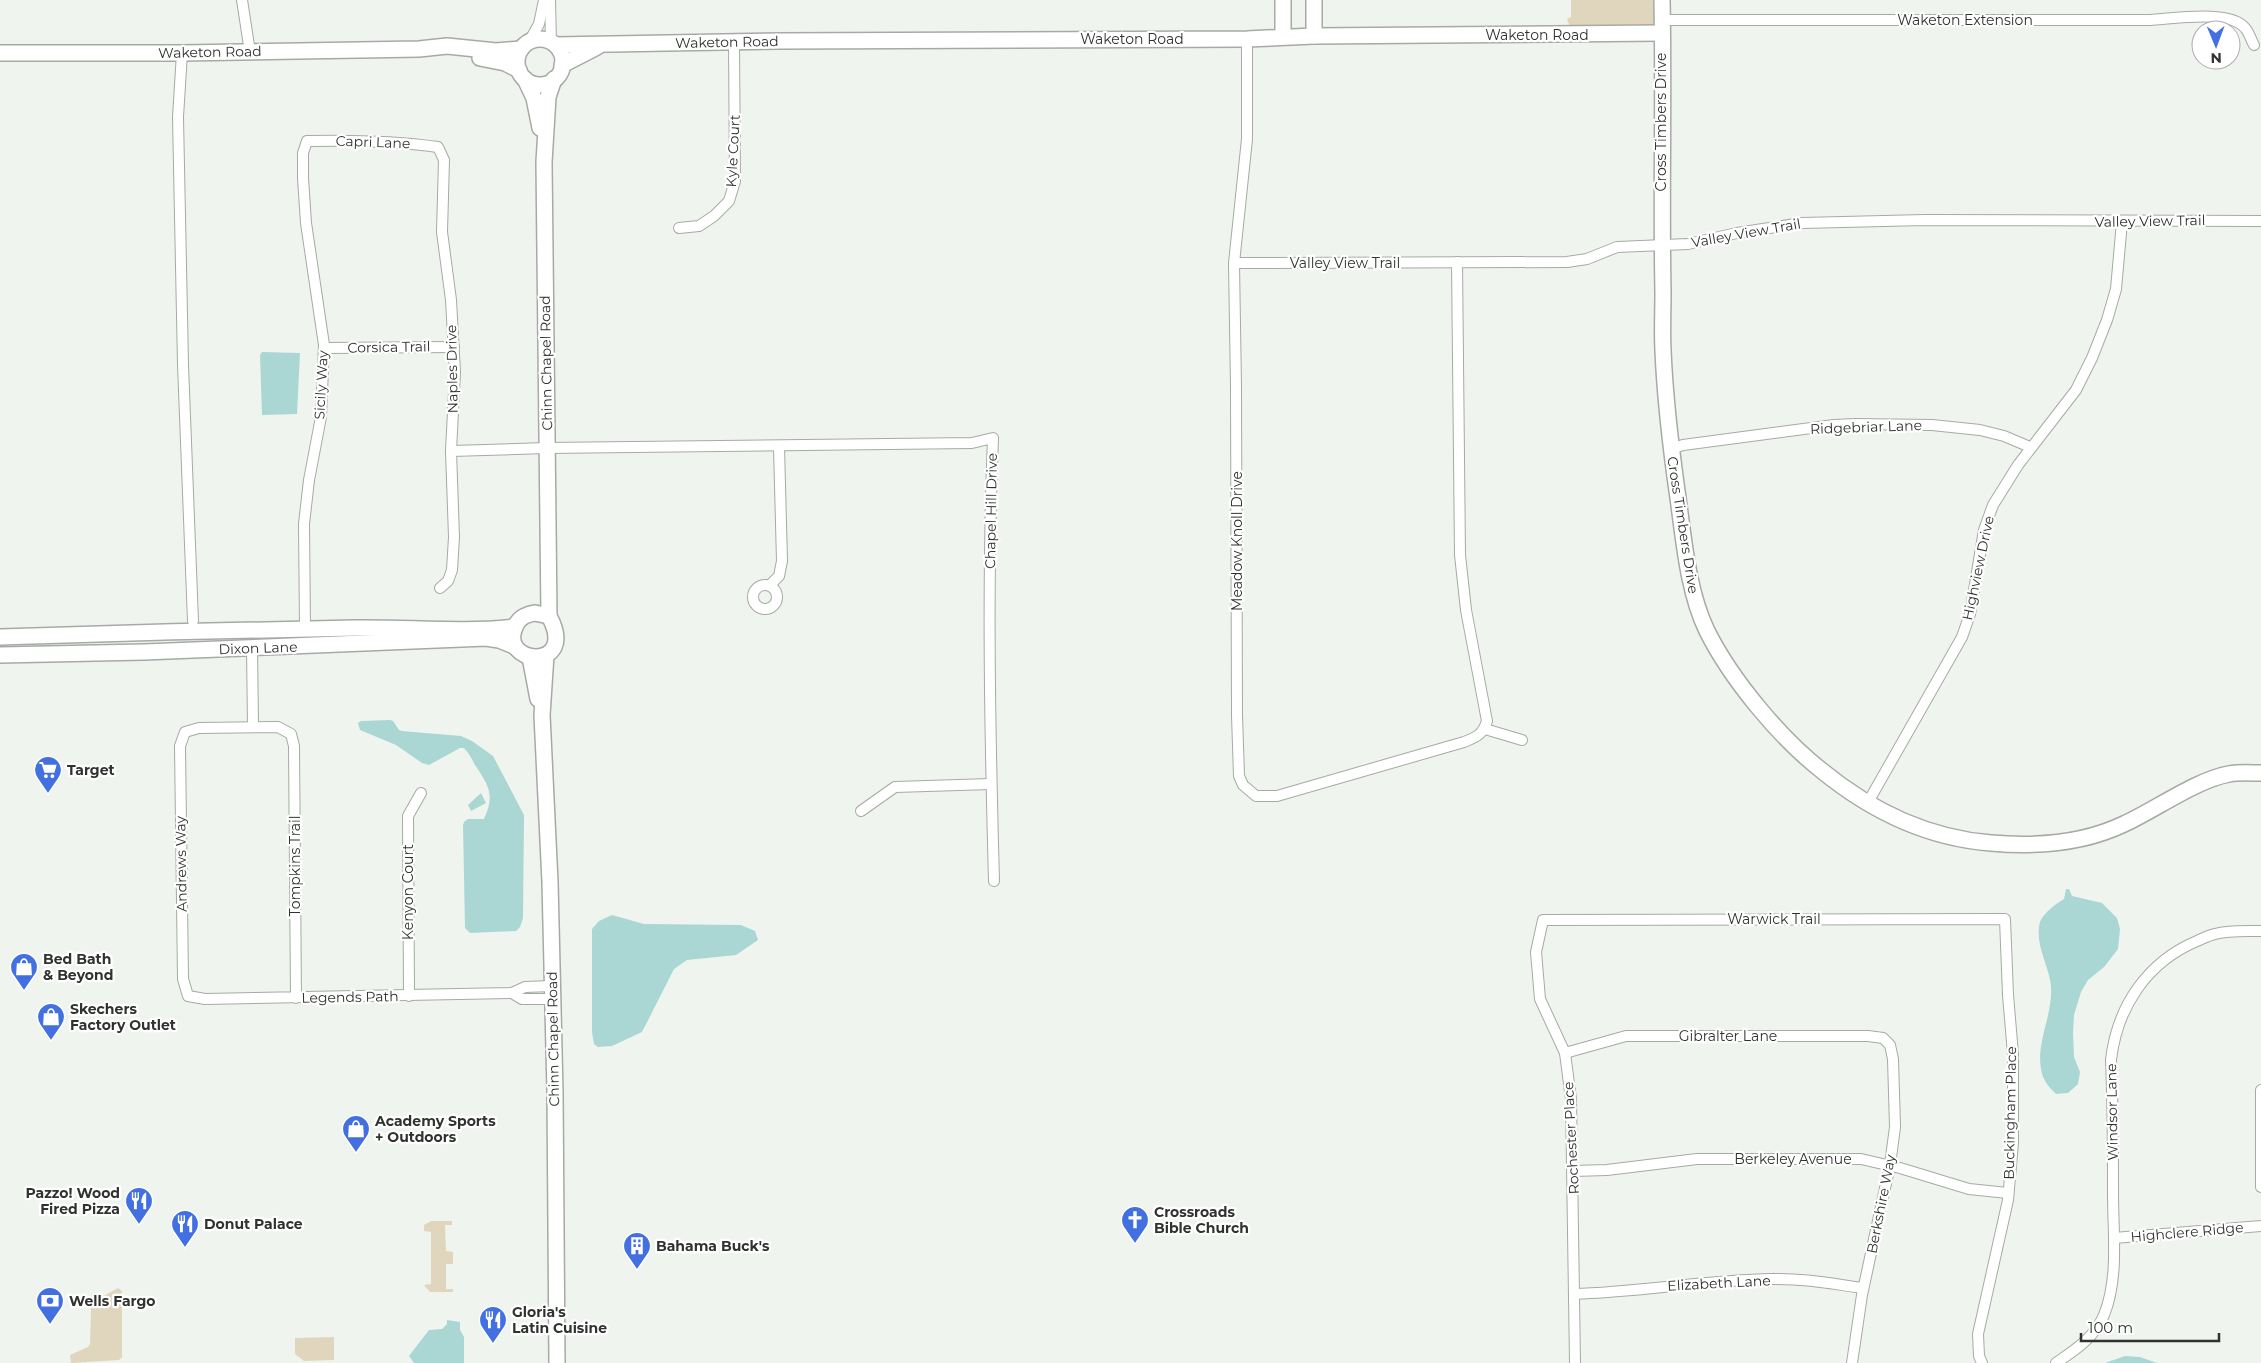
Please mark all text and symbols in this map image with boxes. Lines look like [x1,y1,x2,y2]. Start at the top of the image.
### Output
street label: Waketon Extension [1897,11,2033,29]
north arrow [2191,20,2241,70]
street label: Waketon Road [1485,26,1589,44]
street label: Waketon Road [1080,30,1184,48]
street label: Waketon Road [675,32,779,52]
street label: Waketon Road [158,42,262,62]
text: N [2210,49,2222,67]
street label: Cross Timbers Drive [1652,53,1670,191]
street label: Kyle Court [722,114,744,188]
street label: Capri Lane [335,132,411,152]
street label: Valley View Trail [2095,211,2205,231]
street label: Valley View Trail [1690,215,1802,251]
street label: Valley View Trail [1290,254,1400,272]
street label: Chinn Chapel Road [536,295,556,431]
street label: Naples Drive [442,325,462,413]
street label: Corsica Trail [347,337,431,357]
street label: Sicily Way [310,350,332,420]
street label: Ridgebriar Lane [1810,416,1922,438]
street label: Chapel Hill Drive [981,453,1001,569]
street label: Cross Timbers Drive [1663,455,1703,595]
street label: Meadow Knoll Drive [1228,471,1246,611]
street label: Highview Drive [1958,514,1998,622]
street label: Dixon Lane [218,638,298,658]
supermarket icon: Target [33,755,63,794]
place label: Target [67,761,115,779]
street label: Tompkins Trail [286,815,304,917]
street label: Andrews Way [171,816,191,912]
street label: Kenyon Court [399,844,417,940]
street label: Warwick Trail [1727,910,1821,928]
place label: Bed Bath & Beyond [43,950,113,984]
shop icon: Bed Bath & Beyond [9,952,39,991]
street label: Chinn Chapel Road [543,971,563,1107]
street label: Legends Path [301,987,399,1007]
place label: Skechers Factory Outlet [70,1000,176,1034]
shop icon: Skechers Factory Outlet [36,1002,66,1041]
street label: Gibralter Lane [1679,1027,1777,1045]
street label: Buckingham Place [2000,1046,2020,1180]
street label: Windsor Lane [2102,1063,2122,1161]
street label: Rochester Place [1559,1081,1583,1195]
place label: Academy Sports + Outdoors [374,1112,496,1146]
shop icon: Academy Sports + Outdoors [341,1114,371,1153]
street label: Berkeley Avenue [1734,1150,1852,1168]
street label: Berkshire Way [1863,1152,1900,1255]
place label: Pazzo! Wood Fired Pizza [25,1184,120,1218]
restaurant icon: Pazzo! Wood Fired Pizza [124,1186,154,1225]
place label: Crossroads Bible Church [1154,1203,1249,1237]
church icon: Crossroads Bible Church [1120,1205,1150,1244]
restaurant icon: Donut Palace [170,1209,200,1248]
place label: Donut Palace [204,1215,303,1233]
street label: Highclere Ridge [2130,1218,2244,1246]
building icon: Bahama Buck's [622,1231,652,1270]
place label: Bahama Buck's [656,1237,770,1255]
street label: Elizabeth Lane [1667,1271,1771,1295]
bank icon: Wells Fargo [35,1286,65,1325]
place label: Wells Fargo [69,1292,155,1310]
place label: Gloria's Latin Cuisine [512,1303,607,1337]
restaurant icon: Gloria's Latin Cuisine [478,1305,508,1344]
scale bar [2081,1310,2218,1342]
text: 100 m [2088,1318,2133,1337]

